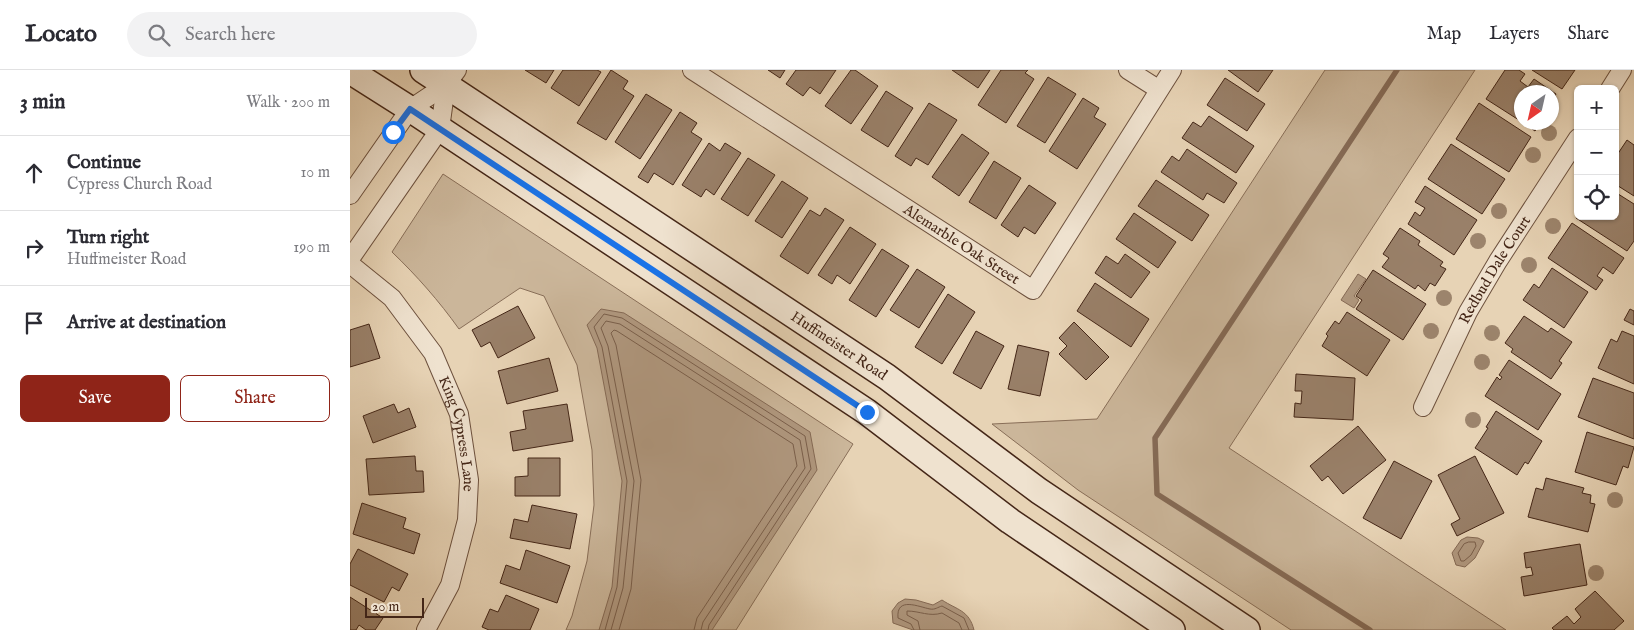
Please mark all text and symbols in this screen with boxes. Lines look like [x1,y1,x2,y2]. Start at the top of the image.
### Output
search box [127,12,477,57]
text: Locato [25,19,97,50]
icon: search [145,21,173,49]
text: Search here [185,23,276,47]
text: Map [1427,23,1461,46]
text: Layers [1489,23,1540,46]
text: Share [1568,23,1609,46]
north arrow [1514,85,1559,130]
map controls [1574,85,1619,220]
button: + [1574,85,1619,130]
text: 3 min [20,89,65,116]
text: Walk · 200 m [246,93,330,113]
route start [382,121,405,144]
button: − [1574,130,1619,175]
text: Continue [67,151,141,175]
icon: ahead [20,159,48,187]
text: 10 m [300,163,330,183]
text: Cypress Church Road [67,175,212,195]
button: locate [1574,175,1619,220]
street label: Alemarble Oak Street [899,199,1023,288]
street label: Redbud Dale Court [1454,212,1534,327]
text: Turn right [67,226,149,250]
icon: right [20,234,48,262]
text: 190 m [293,238,330,258]
text: Huffmeister Road [67,250,186,270]
street label: Huffmeister Road [787,307,892,385]
icon: arrive [20,309,48,337]
text: Arrive at destination [67,311,226,335]
street label: King Cypress Lane [434,373,479,492]
button: Save [20,375,170,422]
button: Share [180,375,330,422]
route end [856,401,879,424]
scale bar [365,595,424,618]
text: 20 m [372,598,399,616]

